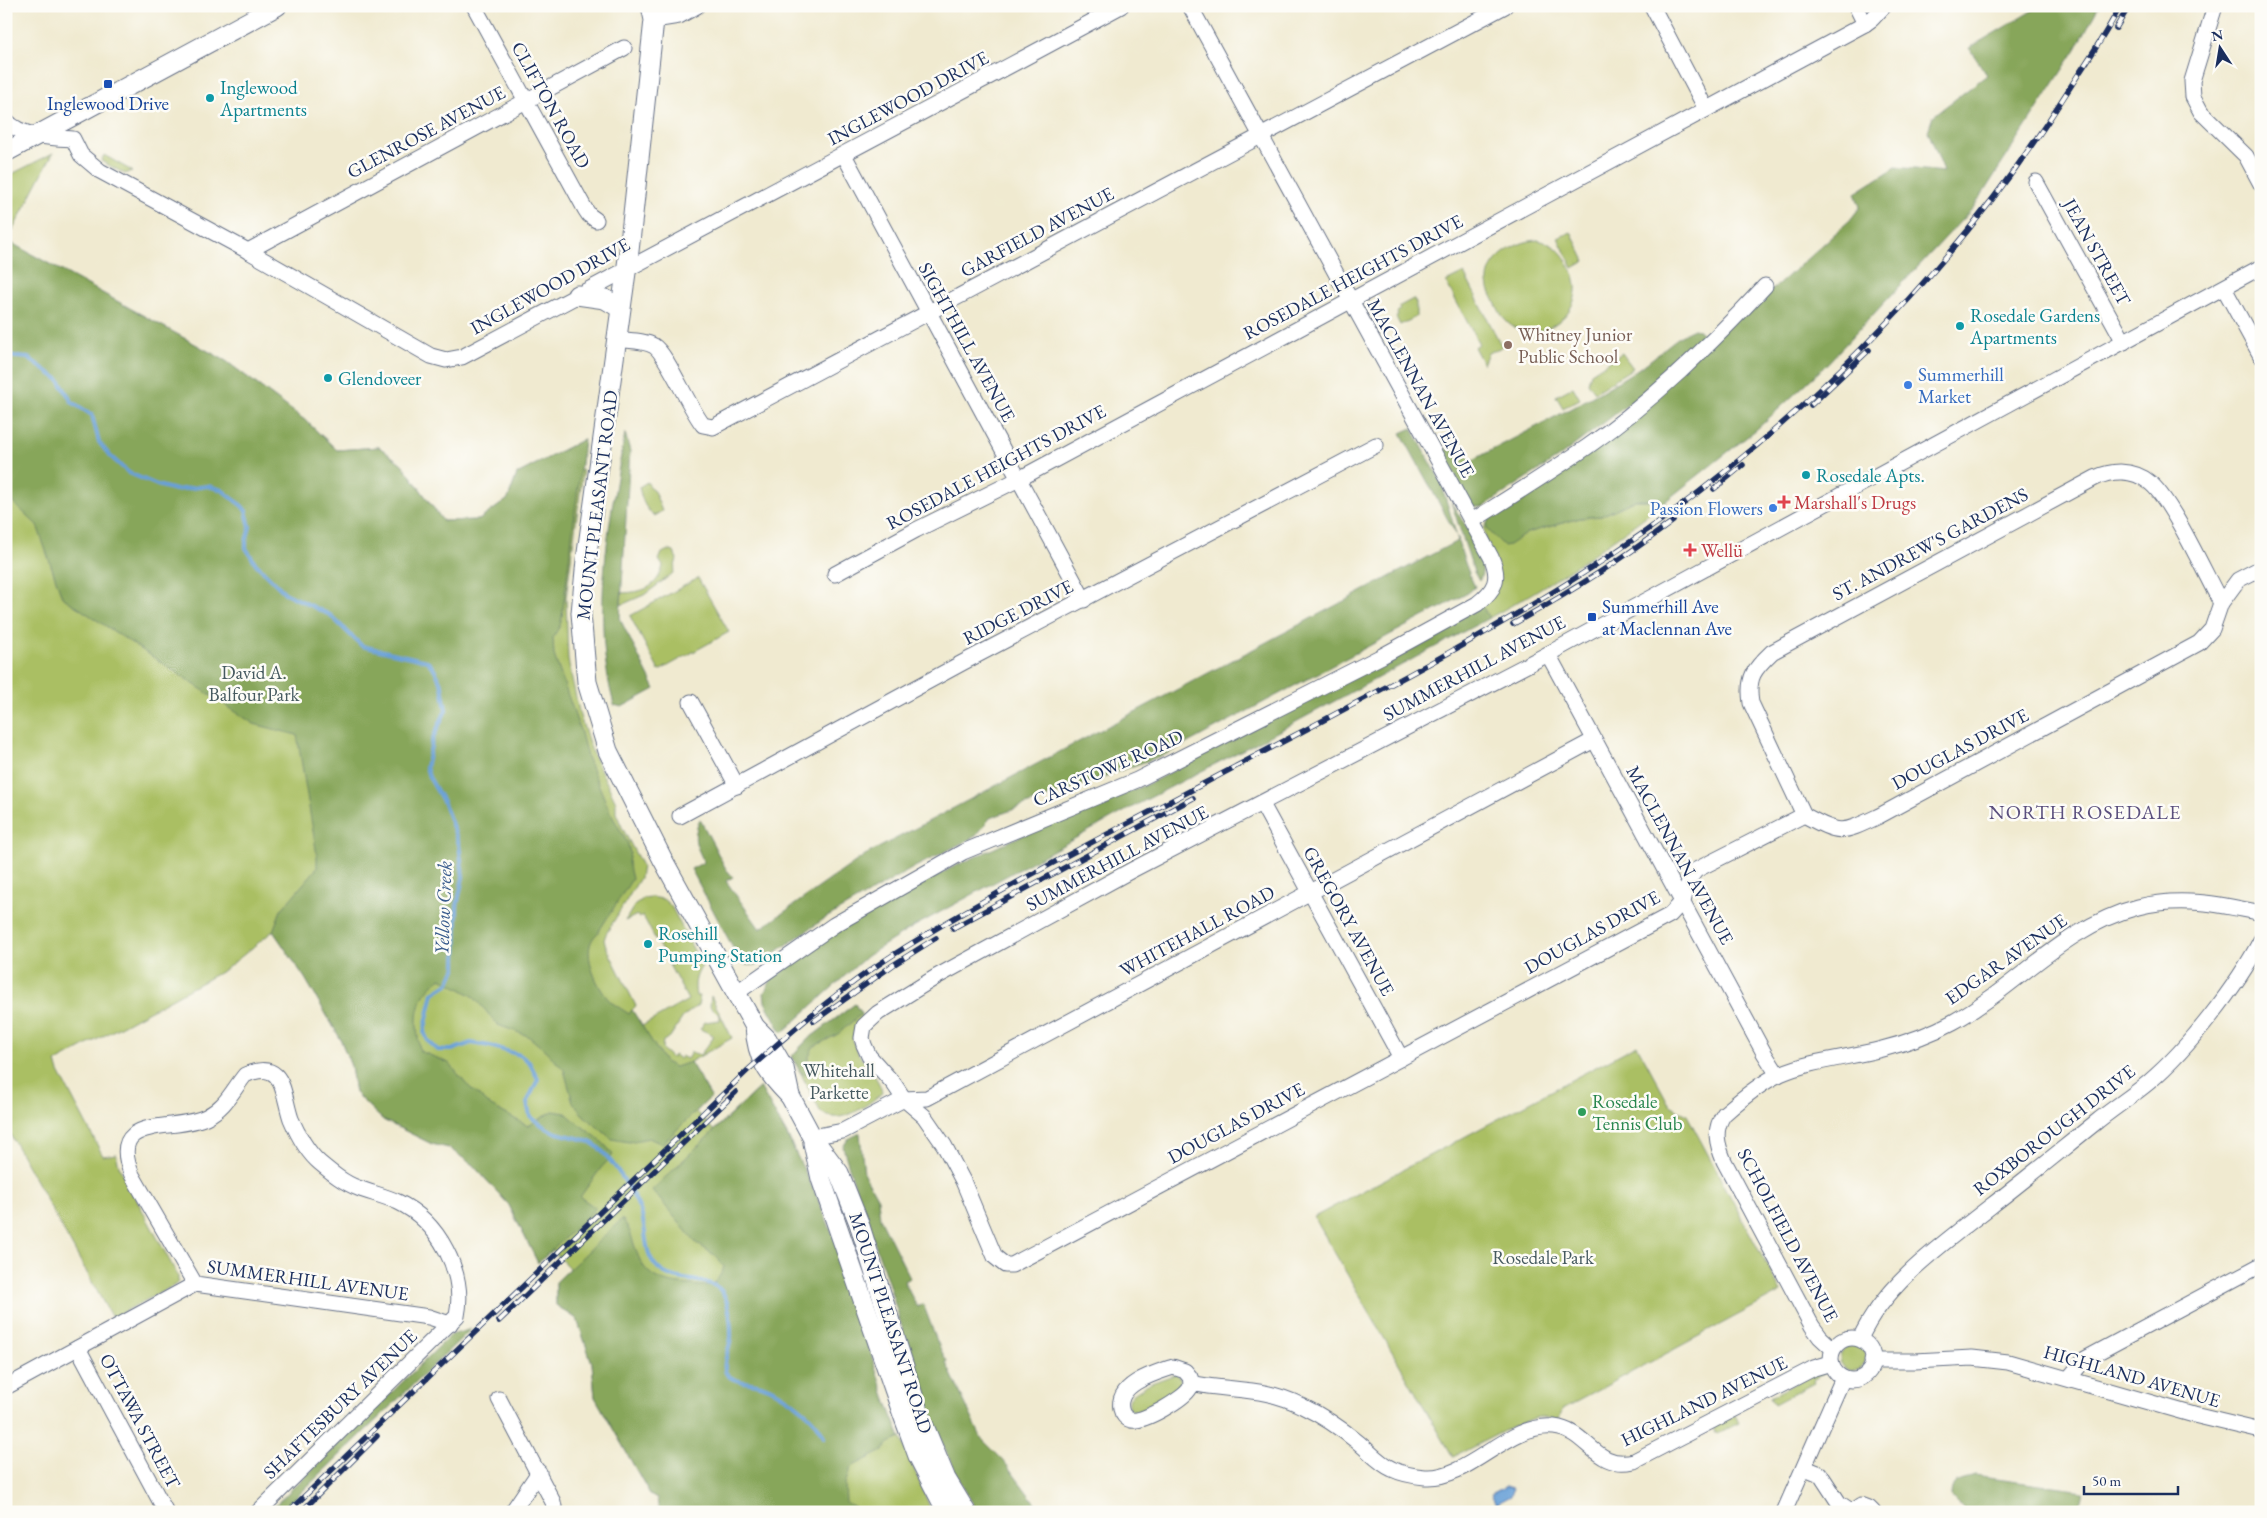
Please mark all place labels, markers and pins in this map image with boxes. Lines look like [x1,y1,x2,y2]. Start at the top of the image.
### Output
place label: Inglewood Apartments [219,75,307,122]
marker: Inglewood Drive [102,78,114,90]
place label: Inglewood Drive [47,91,169,116]
marker: Inglewood Apartments [204,92,216,104]
place label: Rosedale Gardens Apartments [1969,303,2100,350]
marker: Rosedale Gardens Apartments [1954,320,1966,332]
place label: Whitney Junior Public School [1518,322,1633,369]
marker: Whitney Junior Public School [1502,339,1514,351]
place label: Summerhill Market [1918,362,2004,409]
place label: Glendoveer [338,366,422,391]
marker: Glendoveer [322,372,334,384]
marker: Summerhill Market [1902,379,1914,391]
place label: Rosedale Apts. [1816,463,1925,488]
marker: Rosedale Apts. [1800,469,1812,481]
place label: Marshall's Drugs [1794,490,1916,515]
place label: Passion Flowers [1650,496,1763,521]
marker: Marshall's Drugs [1778,496,1790,508]
marker: Passion Flowers [1767,502,1779,514]
place label: Wellü [1701,538,1743,563]
marker: Wellü [1683,543,1697,557]
place label: Summerhill Ave at Maclennan Ave [1602,594,1732,641]
marker: Summerhill Ave at Maclennan Ave [1586,611,1598,623]
place label: Rosehill Pumping Station [658,921,782,968]
marker: Rosehill Pumping Station [642,938,654,950]
place label: Rosedale Tennis Club [1592,1089,1683,1136]
marker: Rosedale Tennis Club [1576,1106,1588,1118]

